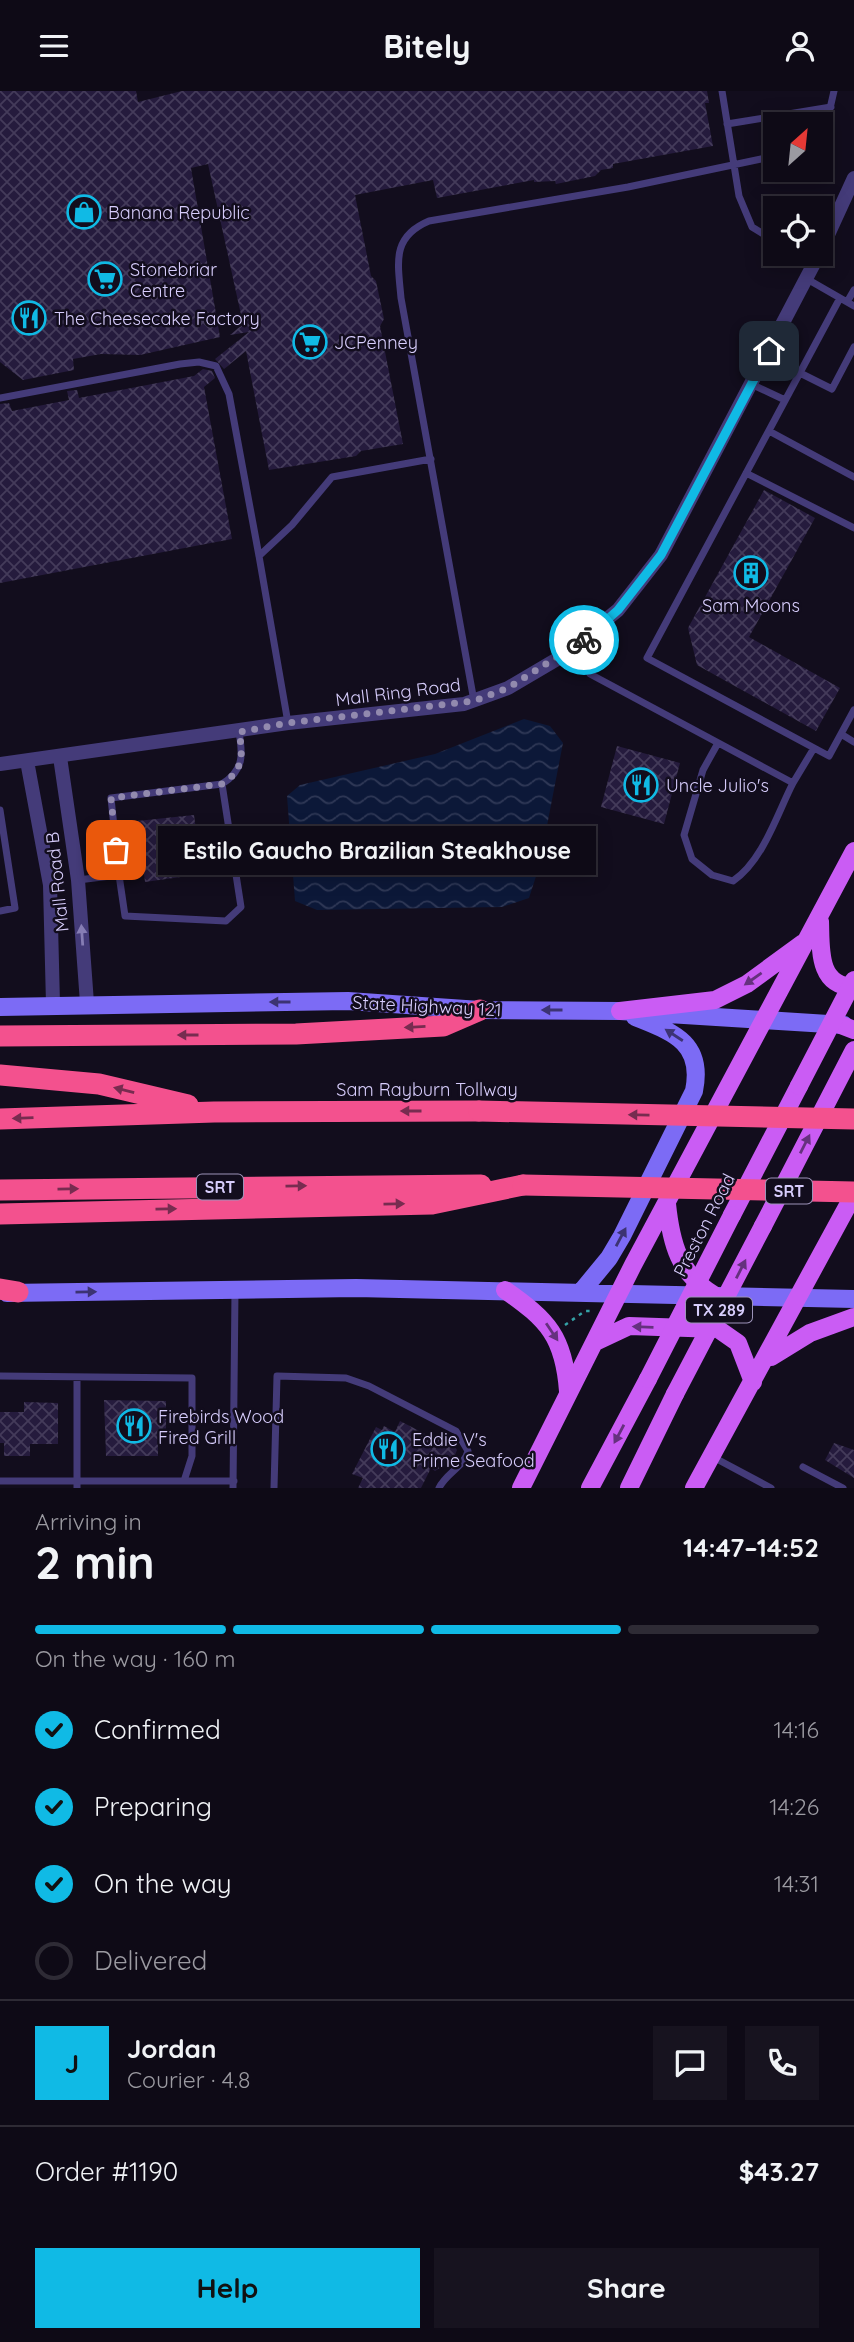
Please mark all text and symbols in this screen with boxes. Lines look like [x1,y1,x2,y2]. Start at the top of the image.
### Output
text: Bitely [383,26,471,66]
icon: menu [35,27,73,65]
icon: person [781,27,819,65]
north arrow [763,112,833,182]
map controls [763,112,833,266]
shop icon: Banana Republic [65,193,103,231]
button: locate [763,196,833,266]
place label: Banana Republic [108,201,250,224]
place label: Stonebriar Centre [130,258,217,302]
supermarket icon: Stonebriar Centre [86,260,124,298]
restaurant icon: The Cheesecake Factory [10,299,48,337]
place label: The Cheesecake Factory [54,307,260,330]
pin [739,321,799,381]
supermarket icon: JCPenney [291,323,329,361]
place label: JCPenney [334,331,418,354]
icon: home [750,332,788,370]
building icon: Sam Moons [732,554,770,592]
place label: Sam Moons [702,594,800,617]
courier [549,605,619,675]
icon: bike [565,621,603,659]
street label: Mall Ring Road [334,673,462,711]
restaurant icon: Uncle Julio's [622,766,660,804]
place label: Uncle Julio's [666,774,769,797]
pin [86,820,146,880]
callout: Estilo Gaucho Brazilian Steakhouse [158,825,596,875]
street label: Mall Road B [40,831,74,933]
icon: bag [97,831,135,869]
text: Estilo Gaucho Brazilian Steakhouse [183,836,571,865]
one-way arrow [76,924,87,946]
one-way arrow [744,972,762,986]
street label: State Highway 121 [352,991,502,1021]
one-way arrow [269,996,291,1008]
one-way arrow [541,1004,563,1016]
one-way arrow [404,1022,426,1033]
one-way arrow [176,1029,198,1041]
one-way arrow [664,1029,684,1042]
street label: Sam Rayburn Tollway [336,1078,518,1101]
one-way arrow [113,1084,135,1095]
one-way arrow [399,1105,421,1117]
one-way arrow [628,1109,650,1120]
one-way arrow [12,1112,34,1123]
one-way arrow [799,1133,811,1153]
street label: Preston Road [668,1170,740,1280]
road number: SRT [197,1175,243,1199]
road number: SRT [766,1179,812,1203]
one-way arrow [285,1180,307,1192]
one-way arrow [57,1183,79,1195]
one-way arrow [383,1199,405,1210]
one-way arrow [155,1203,177,1215]
one-way arrow [615,1227,627,1247]
one-way arrow [734,1258,746,1278]
one-way arrow [75,1286,97,1297]
road number: TX 289 [686,1297,752,1323]
one-way arrow [632,1321,654,1332]
one-way arrow [545,1323,559,1341]
place label: Firebirds Wood Fired Grill [158,1405,284,1449]
restaurant icon: Firebirds Wood Fired Grill [115,1407,153,1445]
one-way arrow [613,1424,625,1443]
place label: Eddie V's Prime Seafood [412,1428,535,1472]
restaurant icon: Eddie V's Prime Seafood [369,1430,407,1468]
text: Arriving in [35,1507,142,1536]
text: 14:47–14:52 [683,1531,819,1564]
text: 2 min [35,1533,155,1591]
text: On the way · 160 m [35,1644,236,1673]
icon: check [35,1711,73,1749]
text: Confirmed [94,1713,221,1746]
text: 14:16 [774,1715,819,1744]
icon: check [35,1788,73,1826]
text: Preparing [94,1790,212,1823]
text: 14:26 [769,1792,819,1821]
icon: check [35,1865,73,1903]
text: On the way [94,1867,232,1900]
text: 14:31 [774,1869,819,1898]
text: Delivered [94,1944,207,1977]
button: chat [653,2026,727,2100]
button: phone [745,2026,819,2100]
text: Jordan [127,2032,216,2065]
text: J [65,2047,79,2080]
text: Courier · 4.8 [127,2065,250,2094]
text: Order #1190 [35,2155,178,2188]
text: $43.27 [739,2155,819,2188]
button: Help [35,2248,420,2328]
button: Share [434,2248,819,2328]

